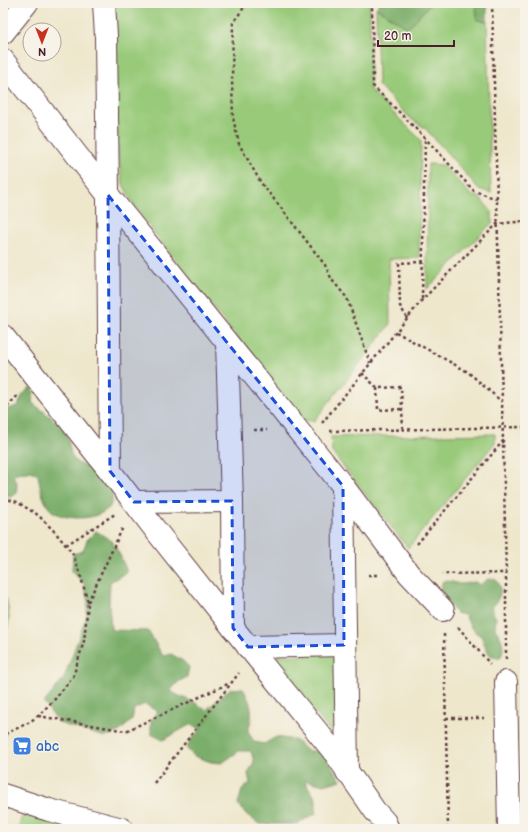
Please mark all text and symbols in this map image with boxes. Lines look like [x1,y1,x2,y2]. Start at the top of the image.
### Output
north arrow [22,22,62,62]
scale bar [378,22,454,48]
text: 20 m [384,29,411,44]
text: N [38,45,46,58]
supermarket icon: abc [11,735,33,757]
place label: abc [36,738,59,755]

